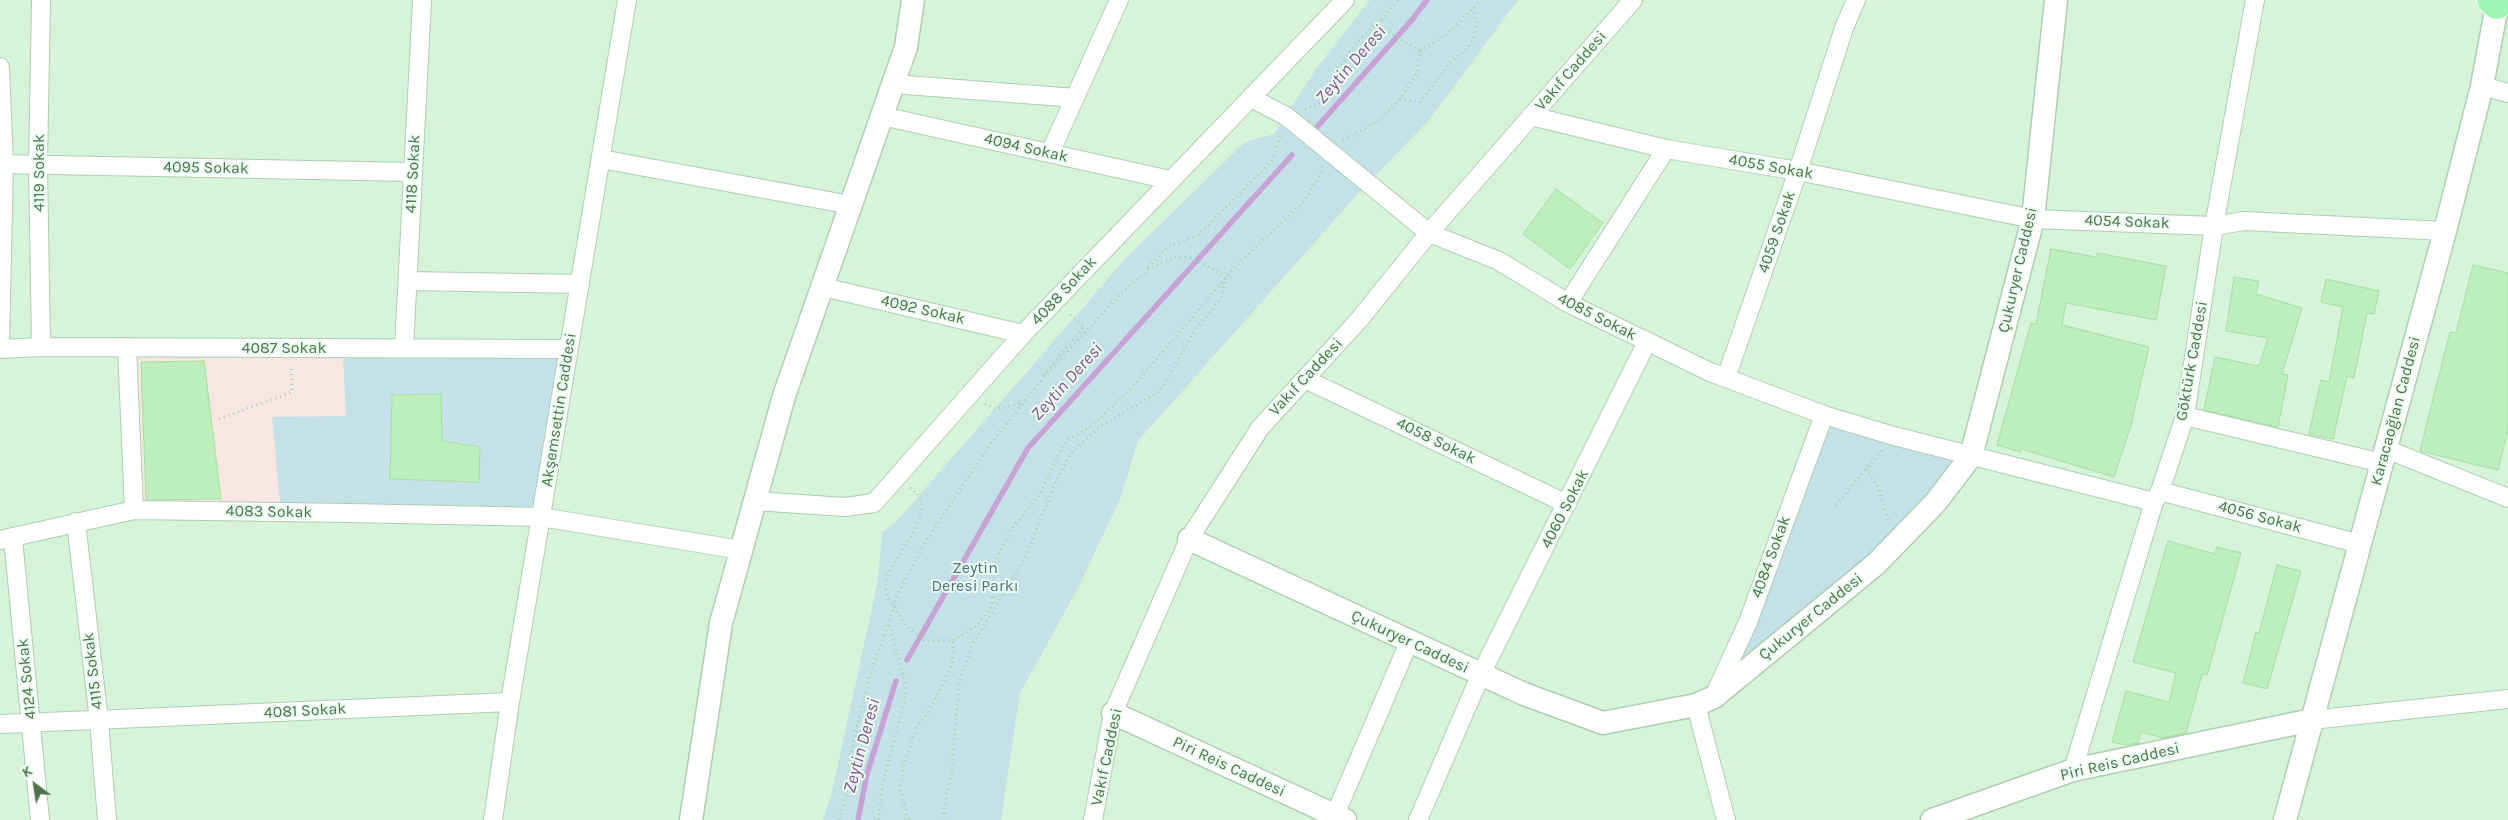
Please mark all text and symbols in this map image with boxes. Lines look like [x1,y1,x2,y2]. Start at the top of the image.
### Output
water label: Zeytin Deresi [1311,21,1391,109]
street label: Vakıf Caddesi [1531,27,1611,115]
street label: 4094 Sokak [982,129,1070,167]
street label: 4119 Sokak [29,134,49,212]
street label: 4118 Sokak [401,134,425,214]
street label: 4055 Sokak [1727,150,1815,184]
street label: 4095 Sokak [163,158,249,178]
street label: 4059 Sokak [1754,188,1800,276]
street label: Çukuryer Caddesi [1994,205,2042,335]
street label: 4054 Sokak [2084,211,2170,233]
street label: 4088 Sokak [1027,253,1101,329]
street label: 4085 Sokak [1554,289,1640,345]
street label: 4092 Sokak [879,291,967,329]
street label: Göktürk Caddesi [2172,300,2212,422]
street label: Akşemsettin Caddesi [537,332,581,488]
street label: Vakıf Caddesi [1265,334,1347,420]
street label: Karacaoğlan Caddesi [2367,334,2425,488]
street label: 4087 Sokak [242,338,326,358]
water label: Zeytin Deresi [1026,339,1108,425]
street label: 4058 Sokak [1393,413,1479,469]
street label: 4060 Sokak [1537,466,1593,552]
street label: 4056 Sokak [2216,497,2304,537]
street label: 4083 Sokak [225,502,313,522]
street label: 4084 Sokak [1747,513,1795,601]
park label: Zeytin Deresi Parkı [932,558,1018,596]
street label: Çukuryer Caddesi [1755,569,1867,665]
street label: Çukuryer Caddesi [1348,606,1472,678]
street label: 4115 Sokak [79,631,107,711]
street label: 4124 Sokak [13,637,41,721]
water label: Zeytin Deresi [839,696,885,796]
street label: 4081 Sokak [263,699,347,723]
street label: Vakıf Caddesi [1087,706,1127,808]
street label: Piri Reis Caddesi [1170,733,1288,801]
street label: Piri Reis Caddesi [2058,739,2182,785]
north arrow [10,760,60,810]
text: K [19,762,35,781]

